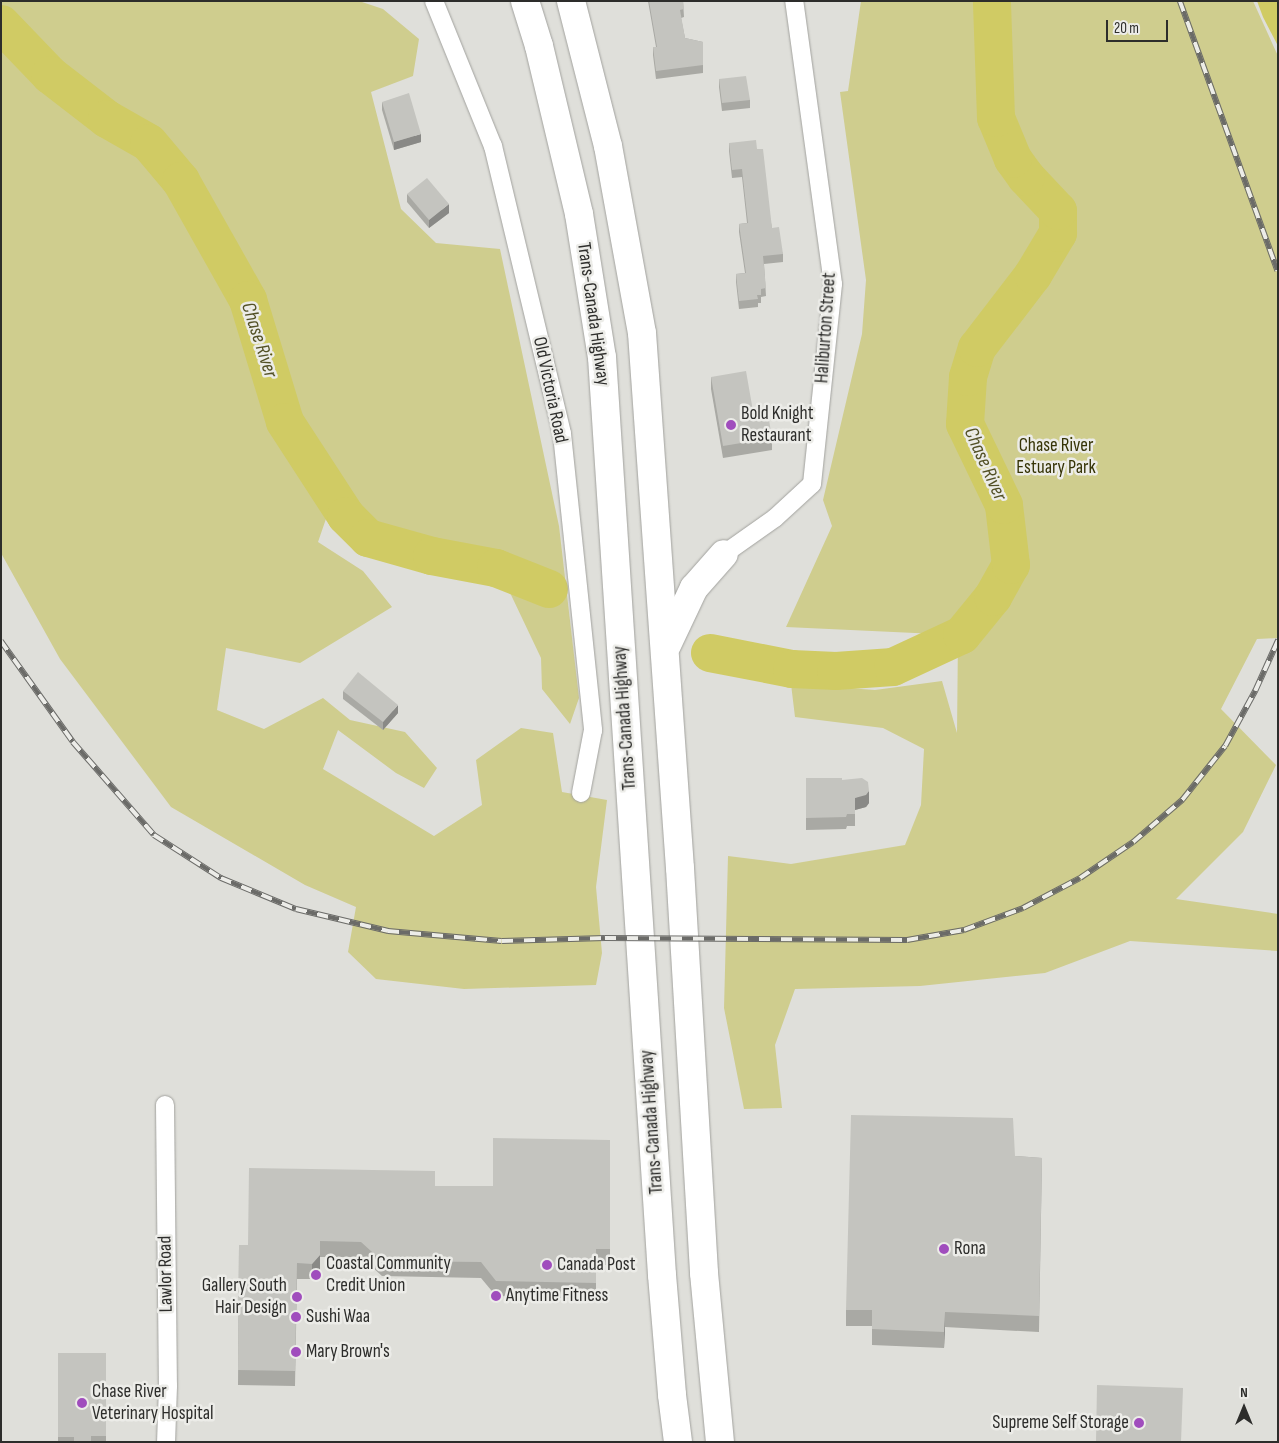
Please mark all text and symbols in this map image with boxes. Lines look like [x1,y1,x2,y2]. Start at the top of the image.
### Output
scale bar [1109,10,1172,42]
text: 20 m [1114,19,1139,38]
street label: Trans-Canada Highway [572,241,614,387]
street label: Haliburton Street [811,272,841,384]
water label: Chase River [236,299,282,381]
street label: Old Victoria Road [528,335,572,445]
place label: Bold Knight Restaurant [741,403,814,447]
marker: Bold Knight Restaurant [725,419,737,431]
water label: Chase River [958,424,1012,504]
park label: Chase River Estuary Park [1016,435,1096,479]
street label: Trans-Canada Highway [609,645,641,791]
street label: Trans-Canada Highway [636,1049,668,1195]
street label: Lawlor Road [154,1236,178,1312]
place label: Rona [954,1238,986,1260]
marker: Rona [938,1243,950,1255]
place label: Coastal Community Credit Union [326,1253,451,1297]
place label: Canada Post [557,1254,635,1276]
marker: Canada Post [541,1259,553,1271]
marker: Coastal Community Credit Union [310,1269,322,1281]
place label: Gallery South Hair Design [202,1275,287,1319]
place label: Anytime Fitness [506,1285,608,1307]
marker: Anytime Fitness [490,1290,502,1302]
marker: Gallery South Hair Design [291,1291,303,1303]
place label: Sushi Waa [306,1306,370,1328]
marker: Sushi Waa [290,1311,302,1323]
place label: Mary Brown's [306,1341,390,1363]
marker: Mary Brown's [290,1346,302,1358]
place label: Chase River Veterinary Hospital [92,1381,214,1425]
north arrow [1219,1383,1269,1433]
text: N [1240,1384,1248,1401]
marker: Chase River Veterinary Hospital [76,1397,88,1409]
place label: Supreme Self Storage [992,1412,1129,1434]
marker: Supreme Self Storage [1133,1417,1145,1429]

